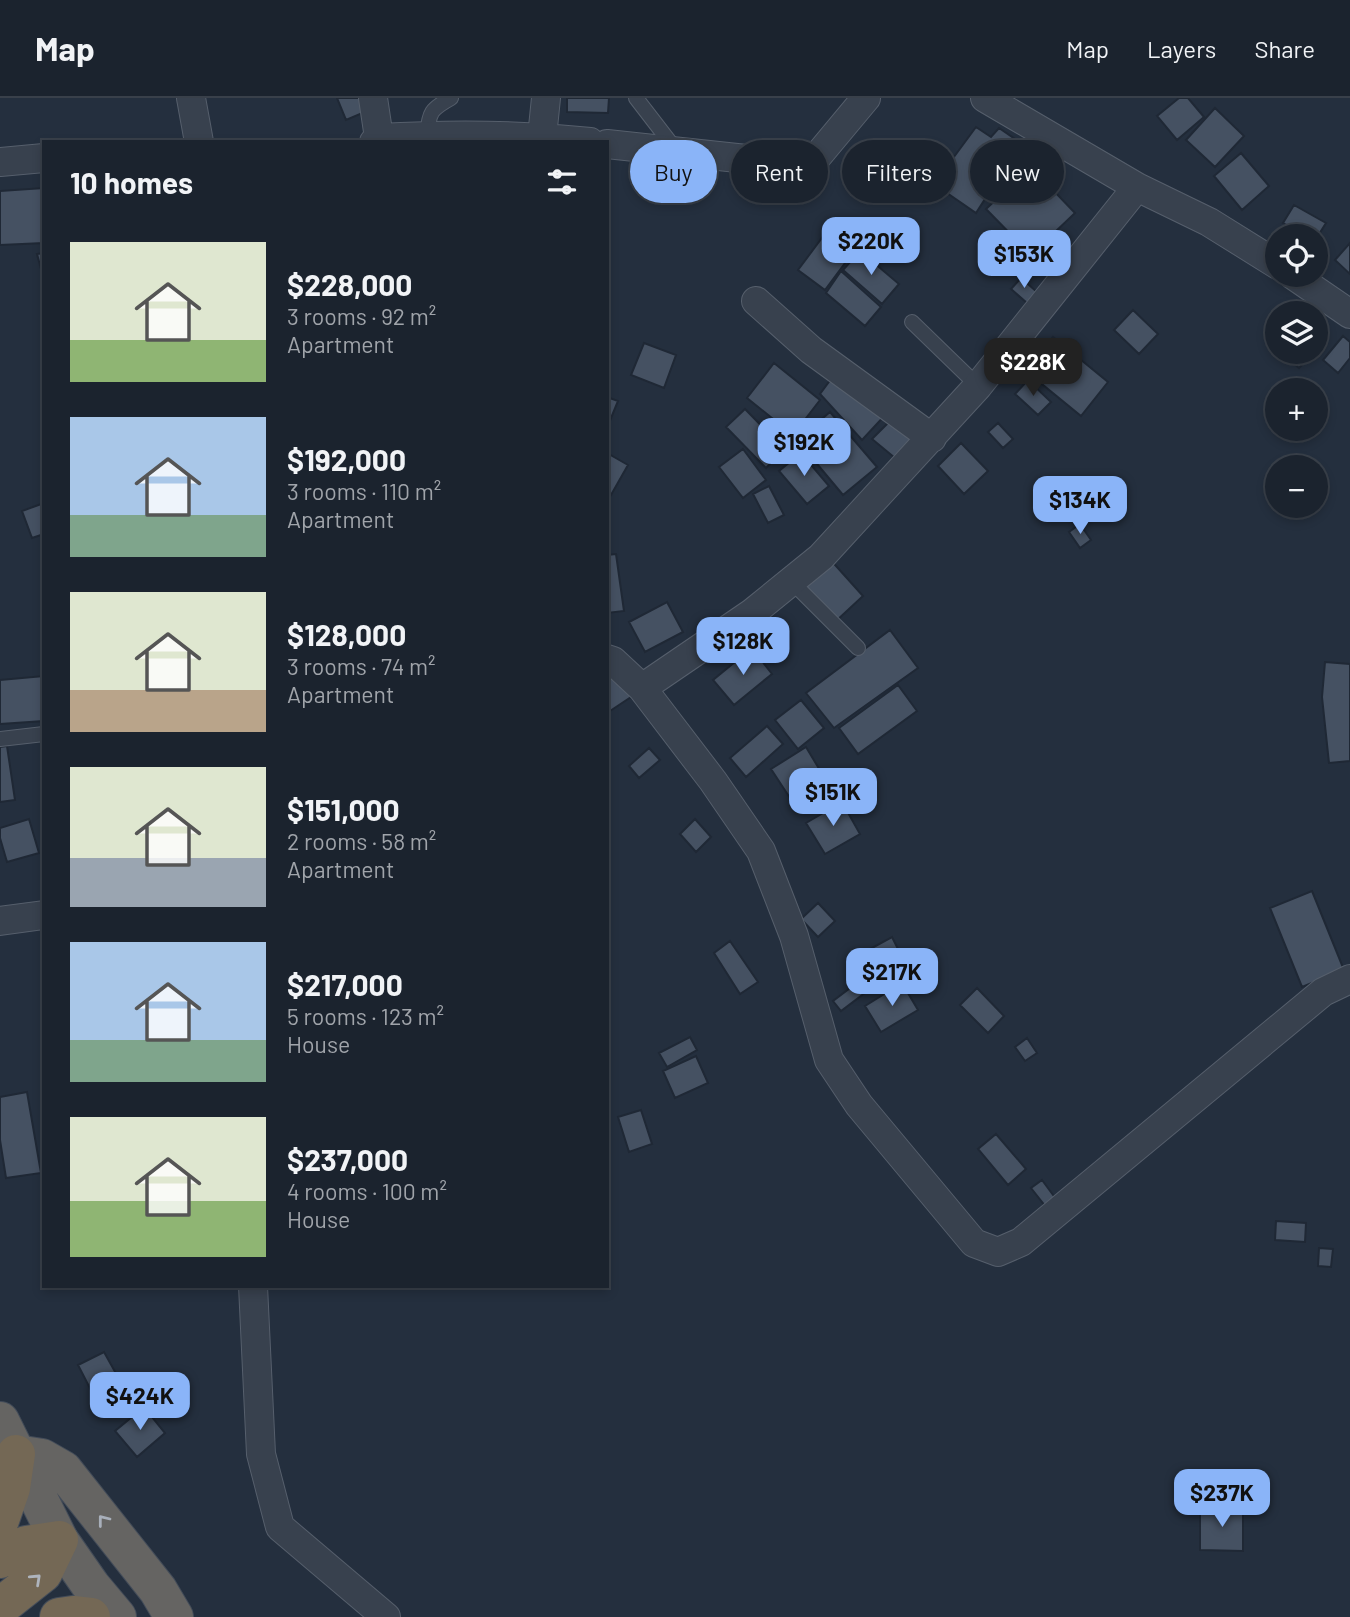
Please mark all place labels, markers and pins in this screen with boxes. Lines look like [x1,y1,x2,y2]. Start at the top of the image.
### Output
pin: $220K [822,218,920,277]
pin: $153K [975,230,1073,290]
pin: $228K [984,338,1082,398]
pin: $192K [755,418,853,478]
pin: $134K [1031,476,1129,536]
pin: $128K [694,618,792,677]
pin: $151K [784,768,882,828]
pin: $217K [843,948,941,1008]
pin: $424K [91,1372,189,1432]
pin: $237K [1173,1470,1271,1529]

